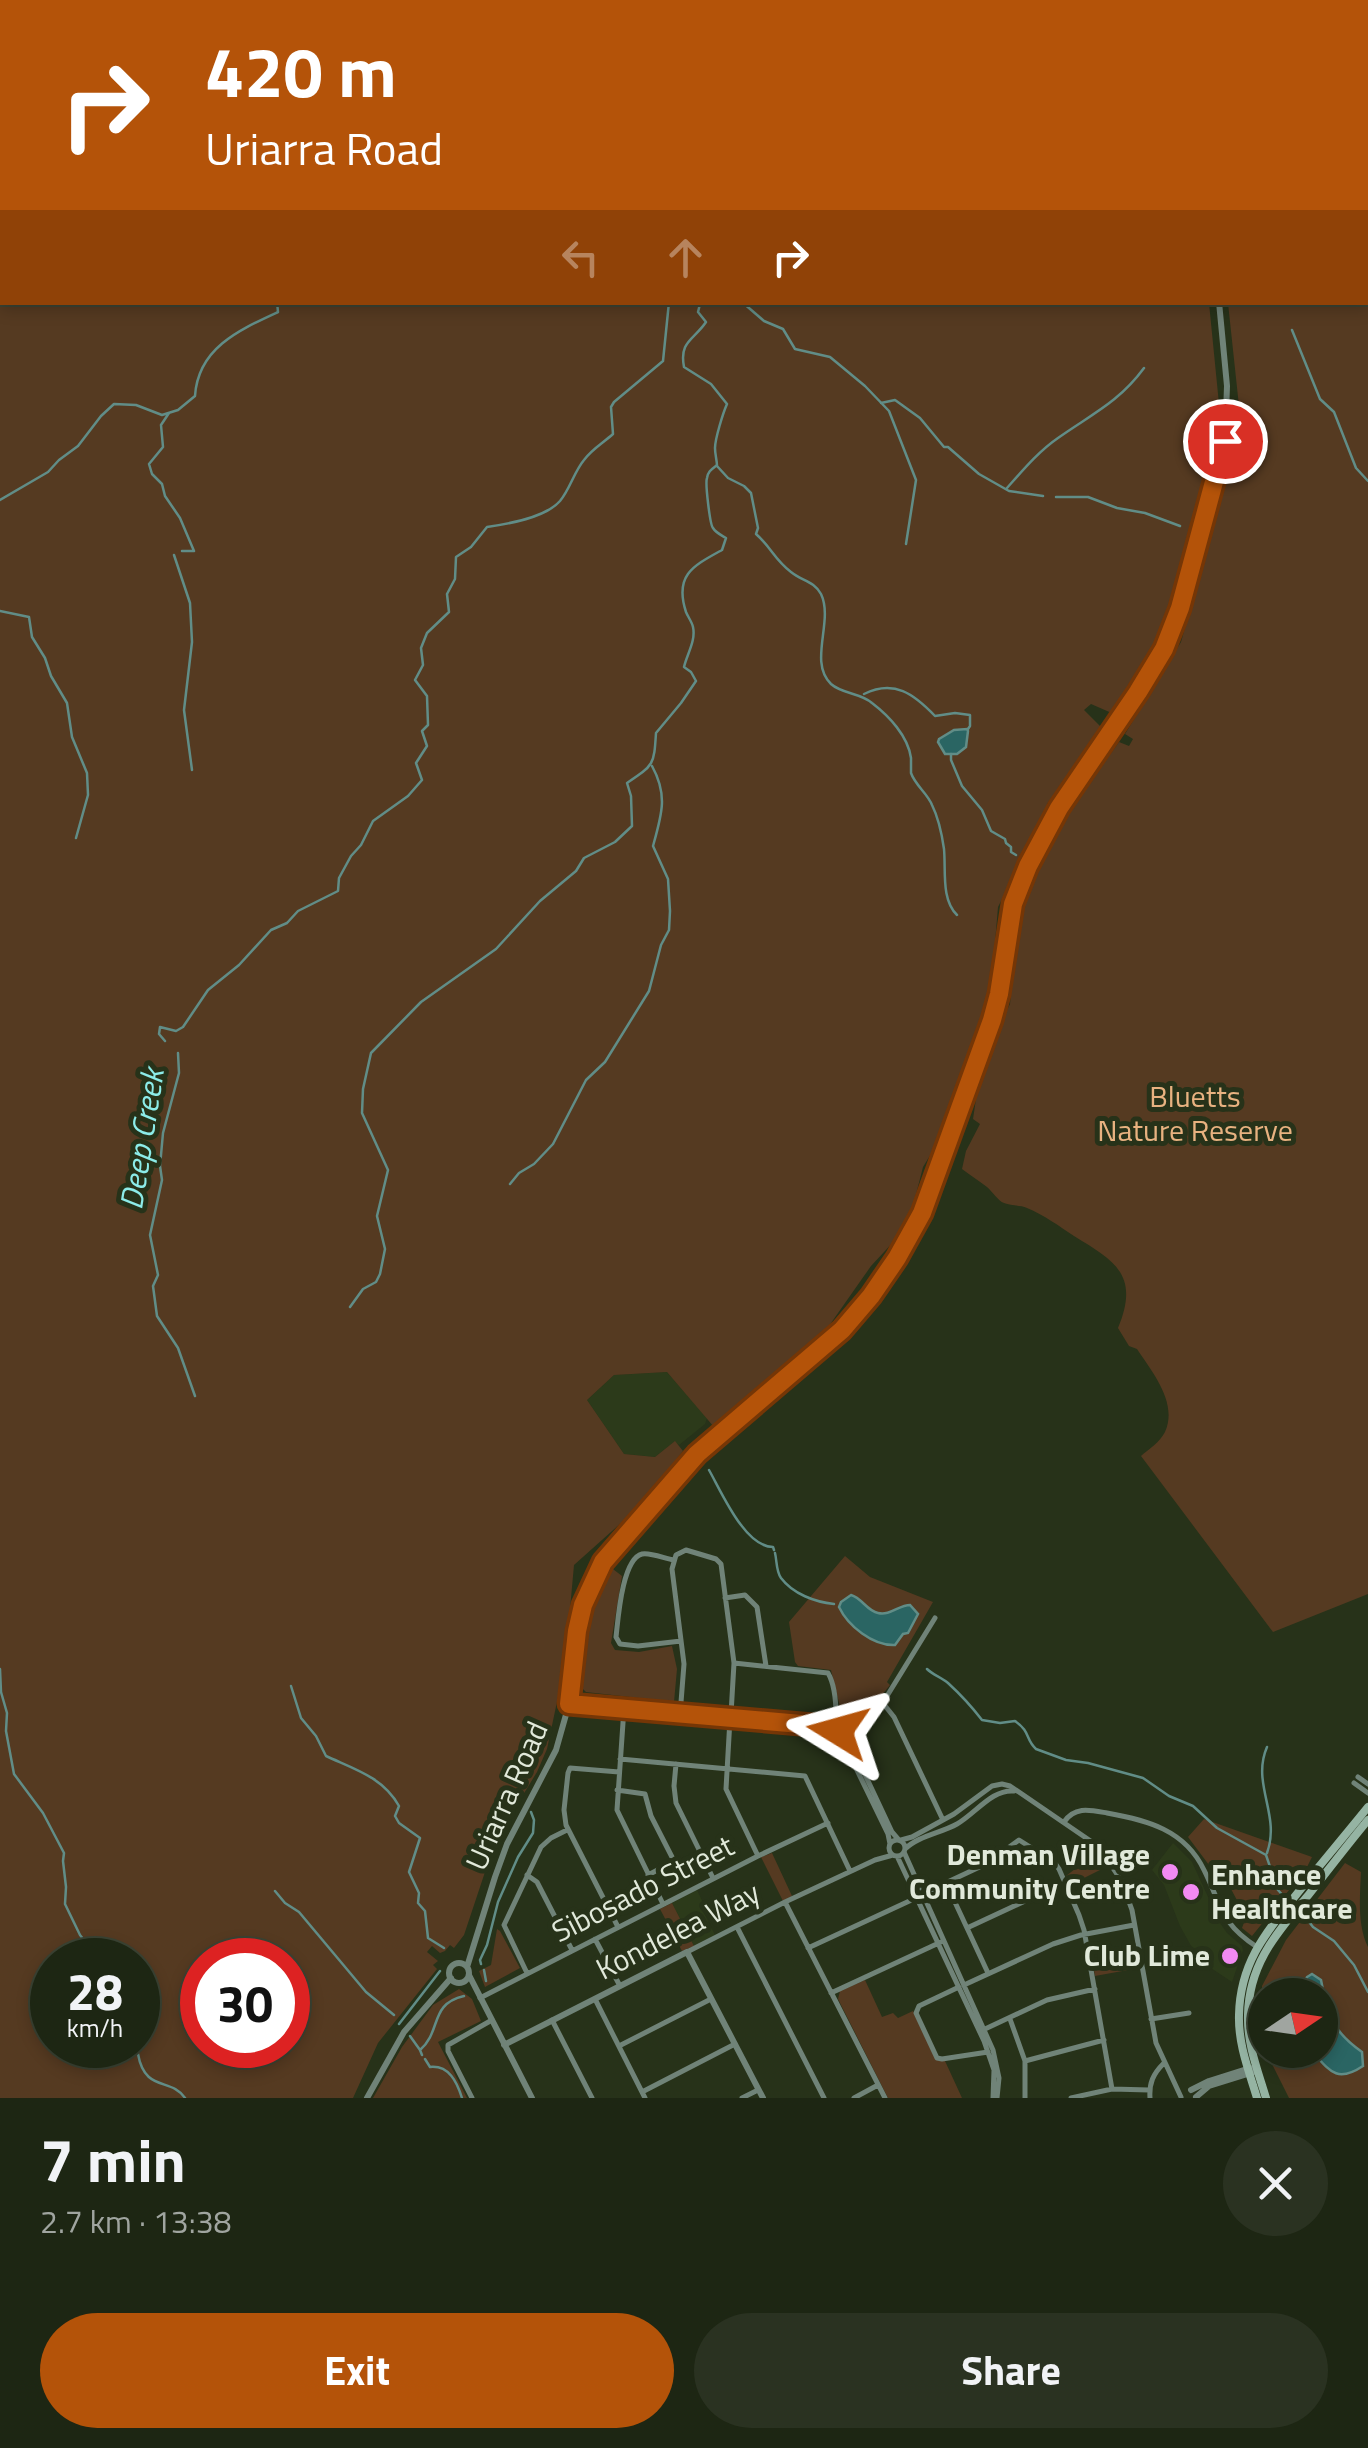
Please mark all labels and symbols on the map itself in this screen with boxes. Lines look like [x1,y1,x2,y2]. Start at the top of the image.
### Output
pin [1183,399,1268,484]
water label: Deep Creek [106,1061,176,1213]
park label: Bluetts Nature Reserve [1097,1073,1293,1153]
position arrow [786,1679,890,1783]
street label: Uriarra Road [453,1714,559,1877]
street label: Sibosado Street [543,1822,742,1954]
place label: Denman Village Community Centre [909,1831,1150,1911]
place label: Enhance Healthcare [1211,1851,1353,1931]
marker: Denman Village Community Centre [1159,1861,1181,1883]
street label: Kondelea Way [587,1869,768,1991]
marker: Enhance Healthcare [1180,1881,1202,1903]
place label: Club Lime [1084,1932,1210,1978]
speed limit sign: 30 [180,1938,310,2068]
marker: Club Lime [1219,1945,1241,1967]
north arrow [1248,1978,1338,2068]

